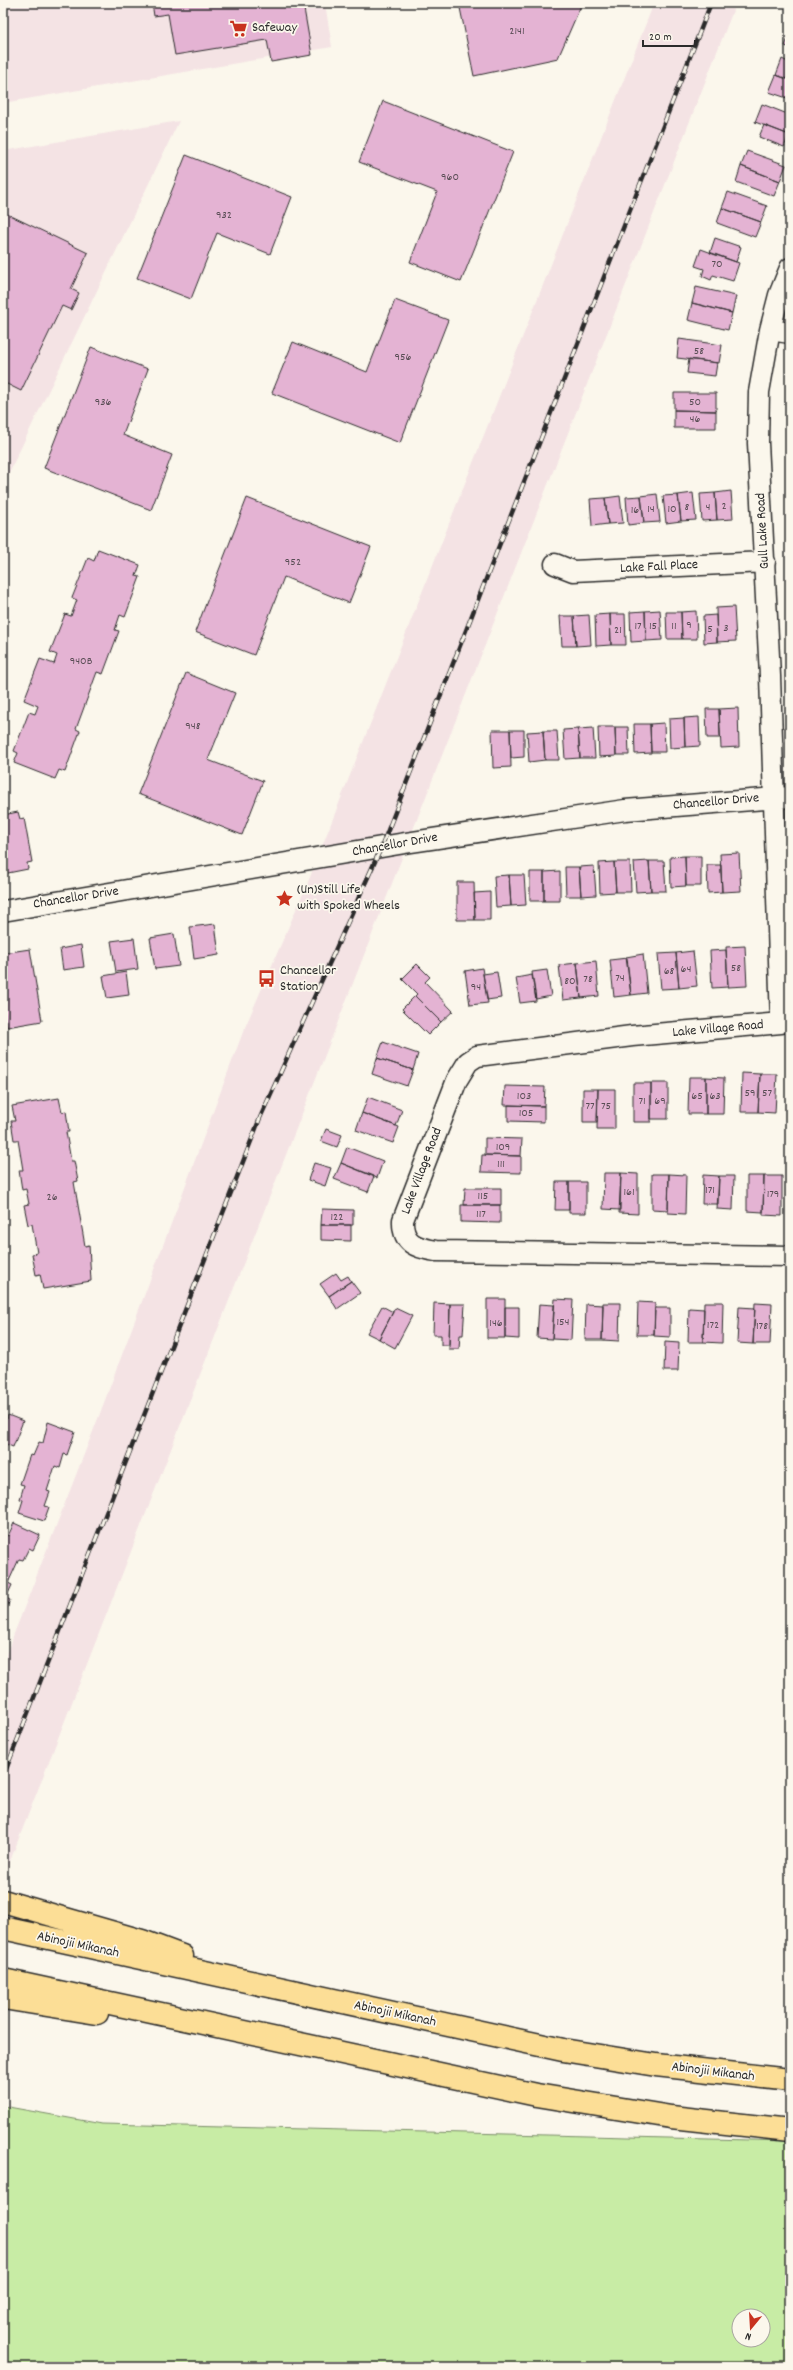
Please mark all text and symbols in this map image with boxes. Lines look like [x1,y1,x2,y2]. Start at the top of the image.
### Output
supermarket icon: Safeway [229,18,249,38]
place label: Safeway [252,18,297,38]
scale bar [643,22,695,48]
house number: 2141 [509,23,525,40]
text: 20 m [649,29,672,46]
house number: 960 [441,169,459,186]
house number: 932 [216,207,232,224]
house number: 70 [711,256,723,273]
house number: 58 [694,343,704,360]
house number: 956 [395,349,412,366]
house number: 936 [95,394,111,411]
house number: 50 [689,394,701,411]
house number: 46 [690,411,701,428]
street label: Gull Lake Road [751,492,775,570]
house number: 2 [721,498,727,515]
house number: 8 [685,499,690,516]
house number: 4 [706,499,711,516]
house number: 14 [647,501,655,518]
house number: 10 [667,501,677,518]
house number: 16 [631,502,639,519]
house number: 952 [285,554,301,571]
street label: Lake Fall Place [619,555,699,579]
house number: 9 [686,617,692,634]
house number: 17 [634,618,642,635]
house number: 15 [649,618,657,635]
house number: 11 [671,618,677,635]
house number: 3 [723,620,729,637]
house number: 5 [707,621,713,638]
house number: 21 [614,622,622,639]
house number: 940B [70,653,93,670]
house number: 948 [185,718,201,735]
street label: Chancellor Drive [672,788,760,816]
street label: Chancellor Drive [351,828,439,862]
place label: (Un)Still Life with Spoked Wheels [297,880,400,916]
street label: Chancellor Drive [32,881,120,915]
place icon: (Un)Still Life with Spoked Wheels [274,888,294,908]
house number: 58 [731,960,741,977]
place label: Chancellor Station [280,961,337,997]
house number: 64 [681,961,691,978]
house number: 68 [664,963,675,980]
bus stop icon: Chancellor Station [257,969,277,989]
house number: 74 [615,970,625,987]
house number: 78 [583,971,593,988]
house number: 80 [564,973,576,990]
house number: 94 [471,979,481,996]
street label: Lake Village Road [671,1015,765,1043]
house number: 59 [744,1085,756,1102]
house number: 57 [762,1085,772,1102]
house number: 103 [517,1088,531,1105]
house number: 65 [691,1088,703,1105]
house number: 63 [709,1088,721,1105]
house number: 71 [638,1093,646,1110]
house number: 69 [654,1093,666,1110]
house number: 77 [585,1098,595,1115]
house number: 75 [601,1098,611,1115]
house number: 105 [519,1105,533,1122]
street label: Lake Village Road [396,1125,448,1217]
house number: 109 [496,1139,510,1156]
house number: 111 [497,1156,505,1173]
house number: 171 [705,1182,715,1199]
house number: 161 [623,1184,635,1201]
house number: 179 [767,1186,779,1203]
house number: 115 [478,1188,488,1205]
house number: 26 [46,1189,58,1206]
house number: 117 [476,1206,486,1223]
house number: 122 [330,1209,344,1226]
house number: 154 [556,1314,570,1331]
house number: 146 [489,1315,503,1332]
house number: 172 [707,1317,719,1334]
house number: 178 [756,1318,768,1335]
street label: Abinojii Mikanah [35,1927,121,1963]
street label: Abinojii Mikanah [352,1996,438,2032]
street label: Abinojii Mikanah [670,2057,756,2087]
north arrow [731,2308,771,2348]
text: N [743,2327,754,2344]

